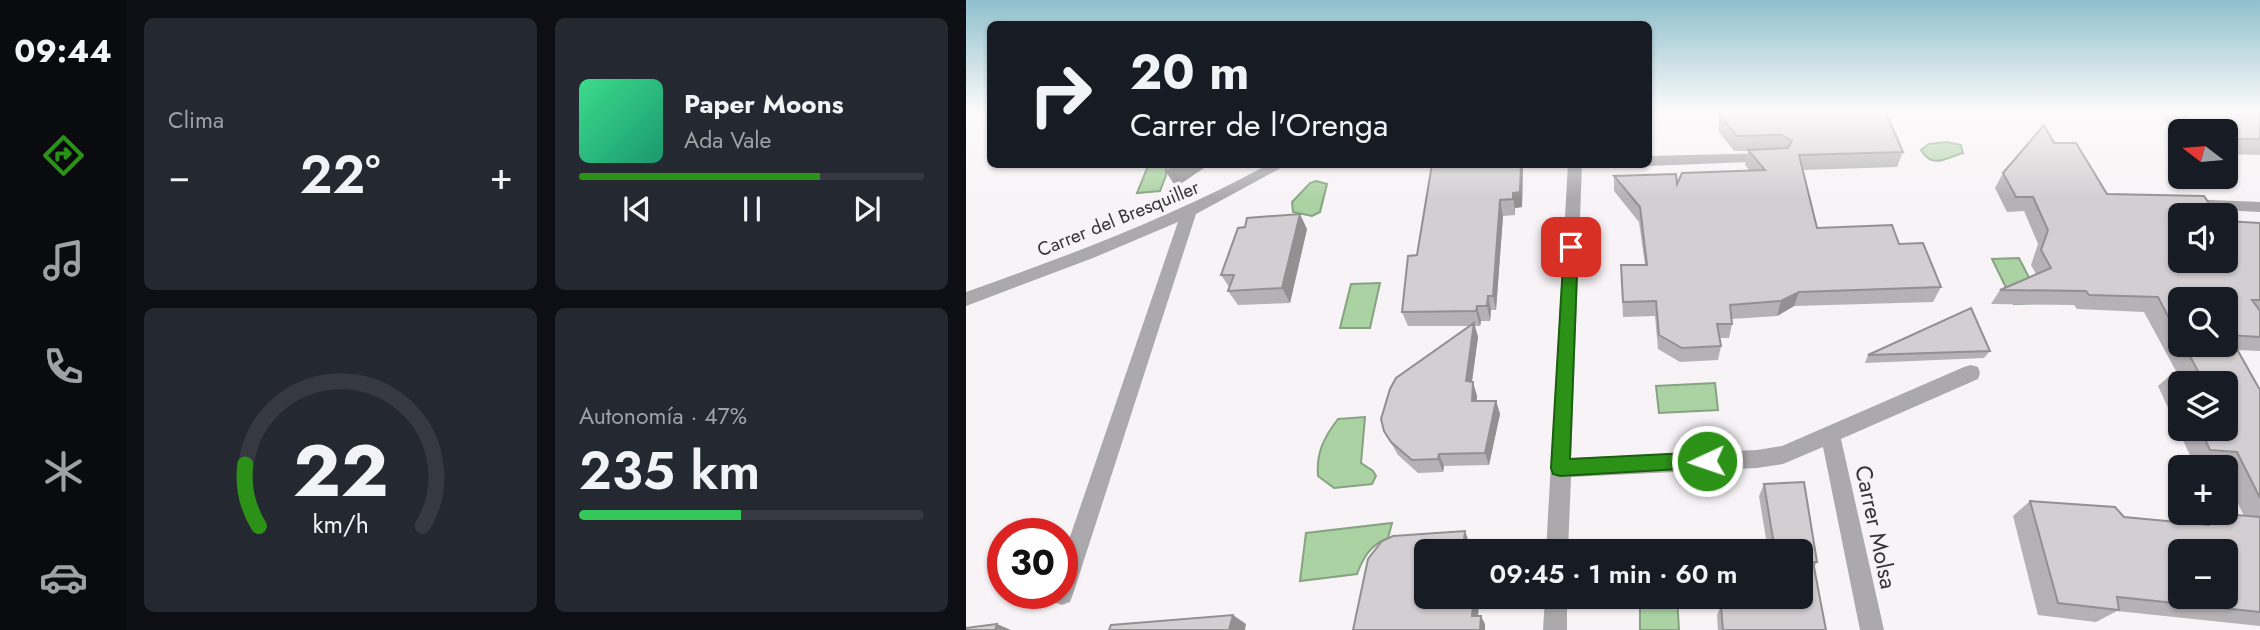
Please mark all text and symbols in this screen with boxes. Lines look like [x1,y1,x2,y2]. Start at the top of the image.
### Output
text: 09:44 [14,28,112,74]
text: 20 m [1130,37,1249,107]
icon: right [1015,49,1106,140]
text: Paper Moons [684,85,844,123]
text: Carrer de l'Orenga [1130,102,1388,148]
text: Clima [168,103,224,137]
north arrow [2168,119,2238,189]
map controls [2168,119,2238,609]
text: Ada Vale [684,123,771,157]
icon: directions [39,131,88,180]
text: 22° [300,137,380,213]
text: − [168,148,190,203]
text: + [490,148,513,203]
street label: Carrer del Bresquiller [1033,173,1204,263]
icon: previous [618,190,656,228]
icon: pause [733,190,771,228]
icon: next [848,190,886,228]
button: sound [2168,203,2238,273]
pin [1541,217,1601,277]
icon: arrive [1552,228,1590,266]
icon: music [39,236,88,285]
button: search [2168,287,2238,357]
icon: phone [39,342,88,391]
button: layers [2168,371,2238,441]
text: Autonomía · 47% [579,399,747,433]
text: 22 [293,418,388,523]
position arrow [1670,424,1744,498]
text: 235 km [579,433,760,509]
icon: climate [39,447,88,496]
button: + [2168,455,2238,525]
street label: Carrer Molsa [1846,462,1906,592]
text: km/h [312,506,369,542]
speed limit sign: 30 [987,518,1078,609]
button: − [2168,539,2238,609]
icon: car [39,553,88,602]
text: 09:45 · 1 min · 60 m [1490,555,1737,593]

